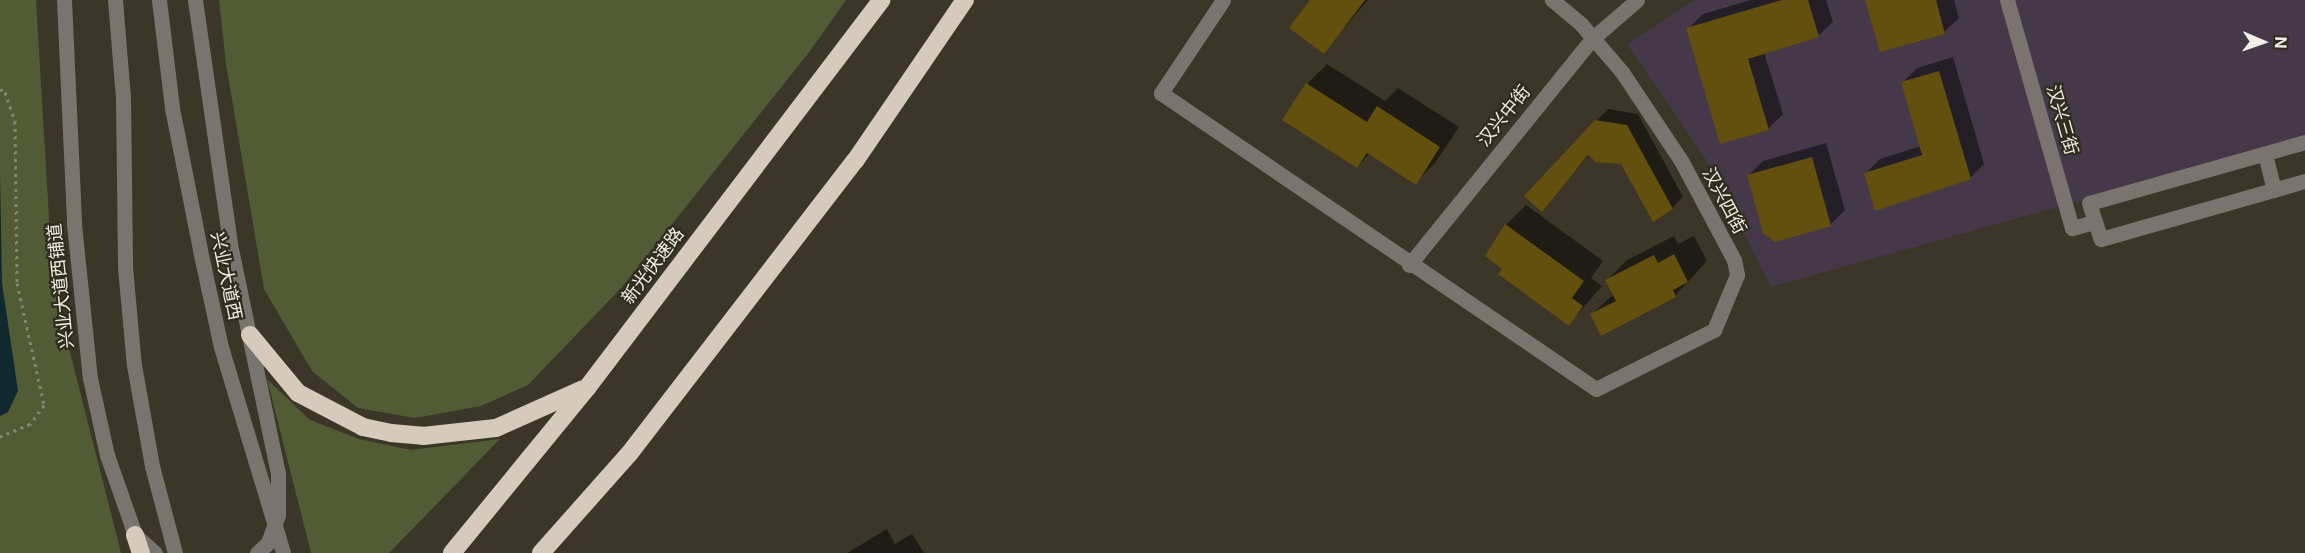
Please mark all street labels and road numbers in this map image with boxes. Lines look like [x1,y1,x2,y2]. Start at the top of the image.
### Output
street label: 汉兴中街 [1473,81,1535,151]
street label: 汉兴三街 [2042,82,2082,158]
street label: 汉兴四街 [1698,164,1750,238]
street label: 兴业大道西铺道 [44,222,78,350]
street label: 新光快速路 [617,224,689,308]
street label: 兴业大道西 [206,230,246,322]

